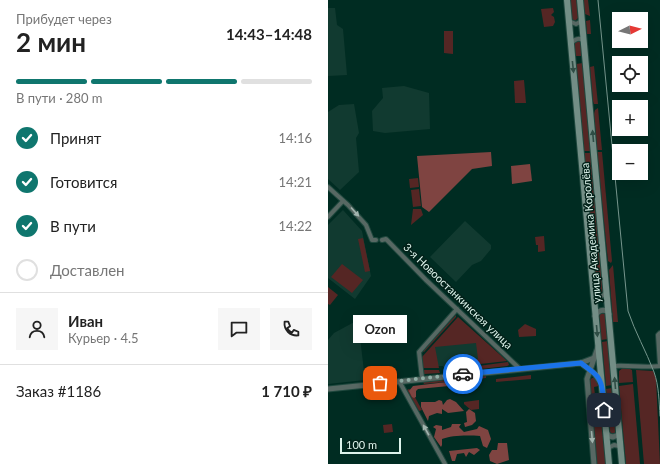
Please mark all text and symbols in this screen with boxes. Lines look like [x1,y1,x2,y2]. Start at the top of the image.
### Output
text: Прибудет через [16,11,112,27]
north arrow [612,12,648,48]
map controls [612,12,648,180]
text: 14:43–14:48 [226,25,312,43]
text: 2 мин [16,26,86,58]
button: locate [612,56,648,92]
one-way arrow [569,61,576,73]
text: В пути · 280 m [16,90,102,106]
button: + [612,100,648,136]
icon: check [16,127,38,149]
text: Принят [50,129,101,147]
text: 14:16 [279,130,312,146]
one-way arrow [589,130,596,142]
button: − [612,144,648,180]
street label: улица Академика Королёва [578,162,603,304]
icon: check [16,171,38,193]
text: Готовится [50,173,117,191]
text: 14:21 [279,174,312,190]
one-way arrow [350,207,359,218]
icon: check [16,215,38,237]
text: В пути [50,217,96,235]
text: 14:22 [279,218,312,234]
street label: 3-я Новоостанкинская улица [401,240,516,351]
text: Доставлен [50,261,125,279]
button: person [16,308,58,350]
button: chat [218,308,260,350]
button: phone [270,308,312,350]
text: Иван [68,312,103,330]
callout: Ozon [353,315,407,343]
text: Ozon [364,321,396,337]
one-way arrow [593,325,600,337]
text: Курьер · 4.5 [68,330,139,346]
courier [443,354,483,394]
icon: car [452,363,474,385]
pin [363,366,397,400]
icon: bag [369,372,391,394]
one-way arrow [612,377,619,389]
text: Заказ #1186 [16,382,101,400]
text: 1 710 ₽ [261,382,312,400]
pin [587,393,621,427]
icon: home [593,399,615,421]
one-way arrow [423,424,430,436]
one-way arrow [588,431,595,443]
scale bar [340,436,401,455]
text: 100 m [346,438,377,451]

